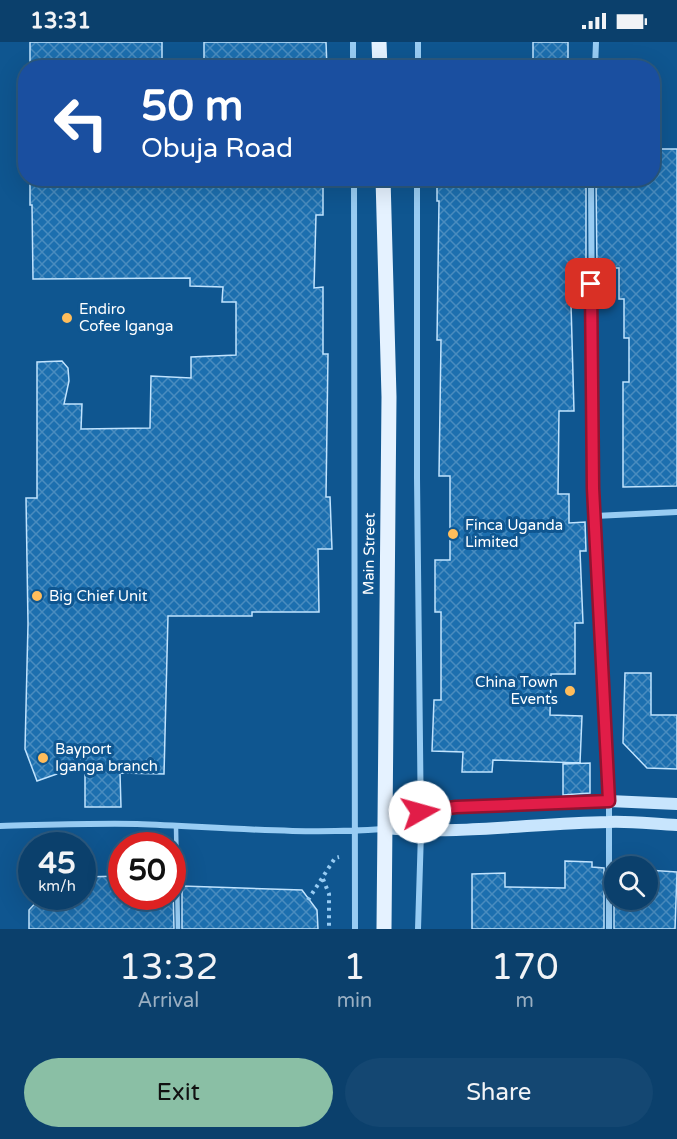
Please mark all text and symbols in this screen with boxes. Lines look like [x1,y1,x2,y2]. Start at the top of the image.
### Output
text: 13:31 [30,8,91,34]
text: 50 m [141,81,243,132]
icon: left [42,84,120,162]
text: Obuja Road [141,132,293,165]
pin [565,258,616,309]
icon: arrive [574,267,607,300]
place label: Endiro Cofee Iganga [79,300,173,335]
marker: Endiro Cofee Iganga [60,311,74,325]
street label: Main Street [359,512,379,595]
place label: Finca Uganda Limited [465,516,563,551]
marker: Finca Uganda Limited [446,527,460,541]
place label: Big Chief Unit [49,587,148,605]
marker: Big Chief Unit [30,589,44,603]
place label: China Town Events [475,673,558,708]
marker: China Town Events [563,684,577,698]
place label: Bayport Iganga branch [55,740,158,775]
marker: Bayport Iganga branch [36,751,50,765]
position arrow [388,780,452,844]
speed limit sign: 50 [108,832,186,910]
text: 45 [38,845,76,882]
map controls [604,856,658,910]
button: search [604,856,658,910]
text: km/h [38,877,76,895]
text: 13:32 [118,946,218,989]
text: 1 [343,946,366,989]
text: 170 [491,946,559,989]
text: Arrival [137,989,199,1013]
text: min [337,989,372,1013]
text: m [515,989,534,1013]
button: Exit [24,1058,333,1127]
button: Share [345,1058,653,1127]

